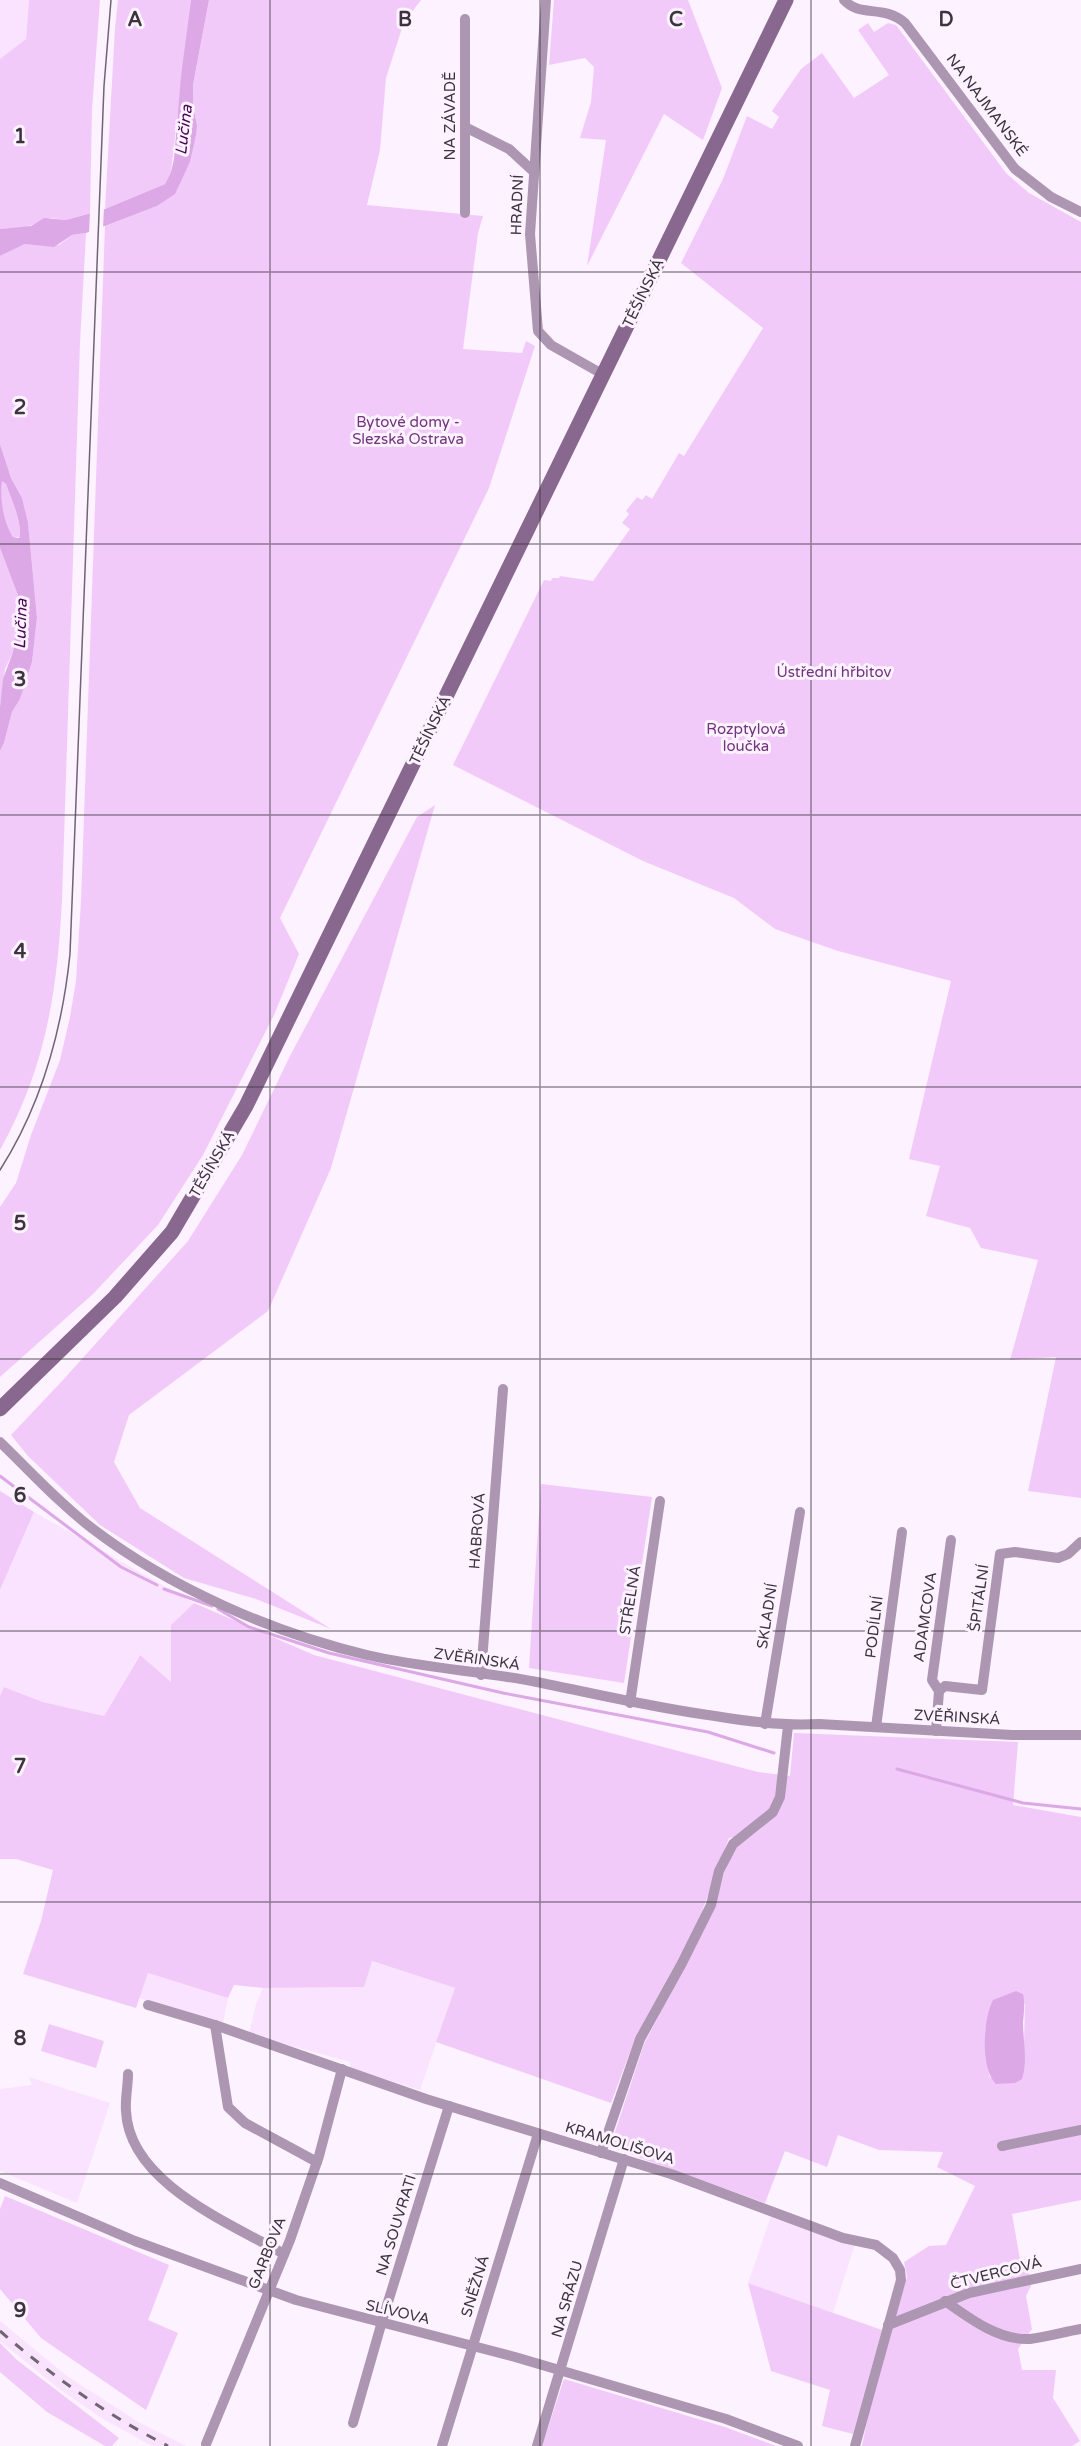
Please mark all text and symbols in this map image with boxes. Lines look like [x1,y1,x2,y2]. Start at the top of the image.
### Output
text: A [128,8,143,32]
text: B [398,8,412,32]
text: C [669,8,683,32]
text: D [938,8,954,32]
street label: NA NAJMANSKÉ [943,50,1031,160]
street label: NA ZÁVADĚ [441,71,459,161]
water label: Lučina [171,103,197,156]
text: 1 [14,125,26,149]
street label: HRADNÍ [507,174,527,236]
street label: TĚŠÍNSKÁ [619,256,667,330]
text: 2 [14,396,26,420]
park label: Bytové domy - Slezská Ostrava [352,413,464,448]
water label: Lučina [10,598,32,649]
park label: Ústřední hřbitov [777,663,892,681]
text: 3 [14,668,26,692]
street label: TĚŠÍNSKÁ [406,693,454,767]
park label: Rozptylová loučka [706,720,786,755]
text: 4 [14,940,27,964]
street label: TĚŠÍNSKÁ [186,1127,238,1201]
text: 5 [14,1212,26,1236]
text: 6 [14,1484,26,1508]
street label: HABROVÁ [465,1492,489,1570]
street label: ŠPITÁLNÍ [965,1563,993,1633]
street label: STŘELNÁ [616,1564,644,1636]
street label: ADAMCOVA [910,1571,940,1663]
street label: SKLADNÍ [753,1582,781,1650]
street label: PODÍLNÍ [861,1595,887,1659]
street label: ZVĚŘINSKÁ [433,1644,521,1674]
street label: ZVĚŘINSKÁ [913,1706,1001,1728]
text: 7 [14,1755,26,1779]
text: 8 [14,2027,26,2051]
street label: KRAMOLIŠOVA [563,2118,677,2168]
street label: NA SOUVRATI [372,2172,420,2278]
street label: GARBOVA [244,2214,290,2292]
street label: SNĚŽNÁ [457,2253,493,2319]
street label: ČTVERCOVÁ [948,2253,1044,2293]
street label: NA SRÁZU [547,2258,587,2340]
street label: SLÍVOVA [364,2296,432,2328]
text: 9 [14,2299,26,2323]

